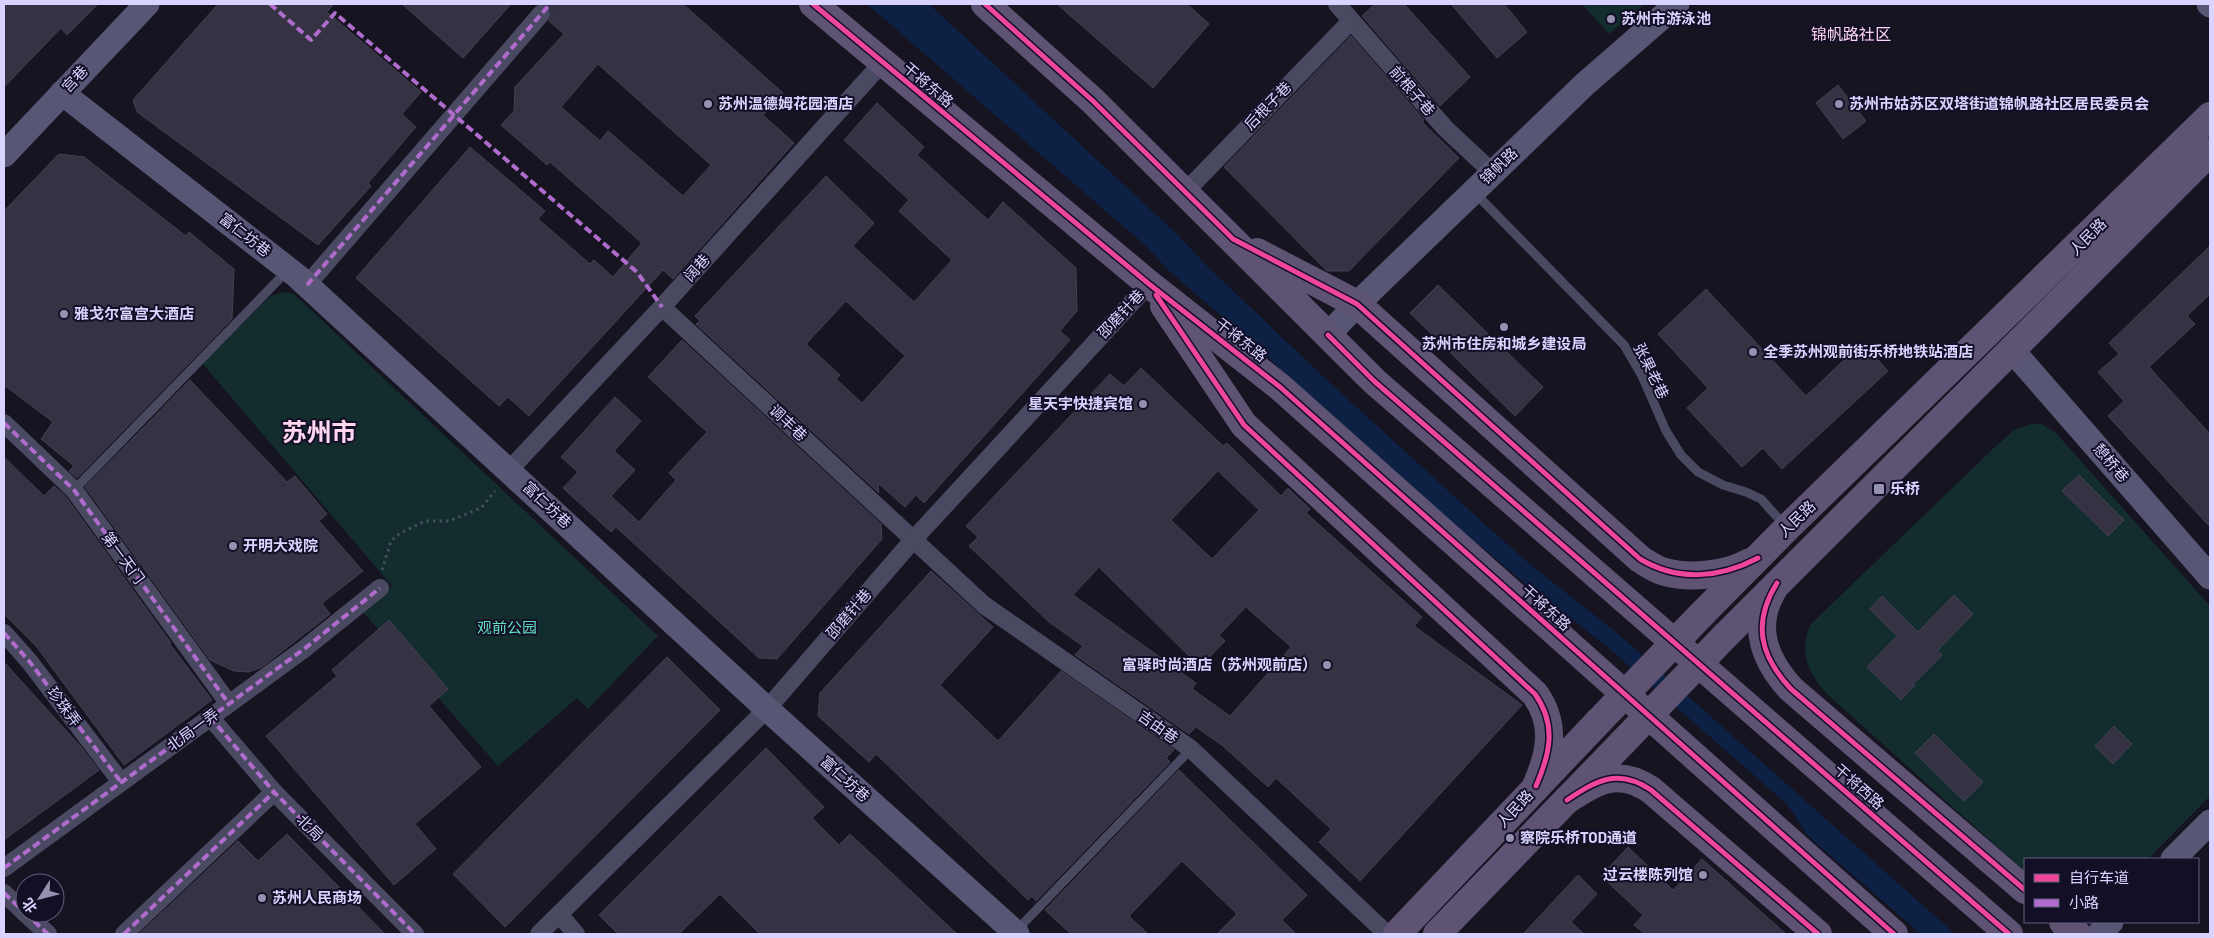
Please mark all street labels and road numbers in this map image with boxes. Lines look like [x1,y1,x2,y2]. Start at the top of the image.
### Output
street label: 干将东路 [900,58,957,110]
street label: 宫巷 [57,61,91,95]
street label: 前根子巷 [1386,62,1439,119]
street label: 后根子巷 [1240,77,1295,133]
street label: 锦帆路 [1476,143,1521,187]
street label: 富仁坊巷 [216,209,275,260]
street label: 人民路 [2065,214,2110,259]
street label: 阔巷 [680,250,713,285]
street label: 邵磨针巷 [1093,285,1147,341]
street label: 干将东路 [1212,314,1271,365]
street label: 张果老巷 [1631,340,1673,401]
street label: 调丰巷 [766,400,811,444]
street label: 憩桥巷 [2090,439,2133,485]
street label: 富仁坊巷 [520,477,576,531]
street label: 人民路 [1774,496,1819,540]
street label: 第一天门 [99,528,149,587]
street label: 干将东路 [1518,580,1575,634]
street label: 邵磨针巷 [822,585,875,642]
street label: 珍珠弄 [44,683,86,730]
street label: 北局一弄 [163,704,222,754]
street label: 吉由巷 [1135,706,1182,746]
street label: 富仁坊巷 [817,751,874,805]
street label: 干将西路 [1831,760,1888,813]
street label: 人民路 [1492,786,1536,831]
street label: 北局 [294,810,328,844]

